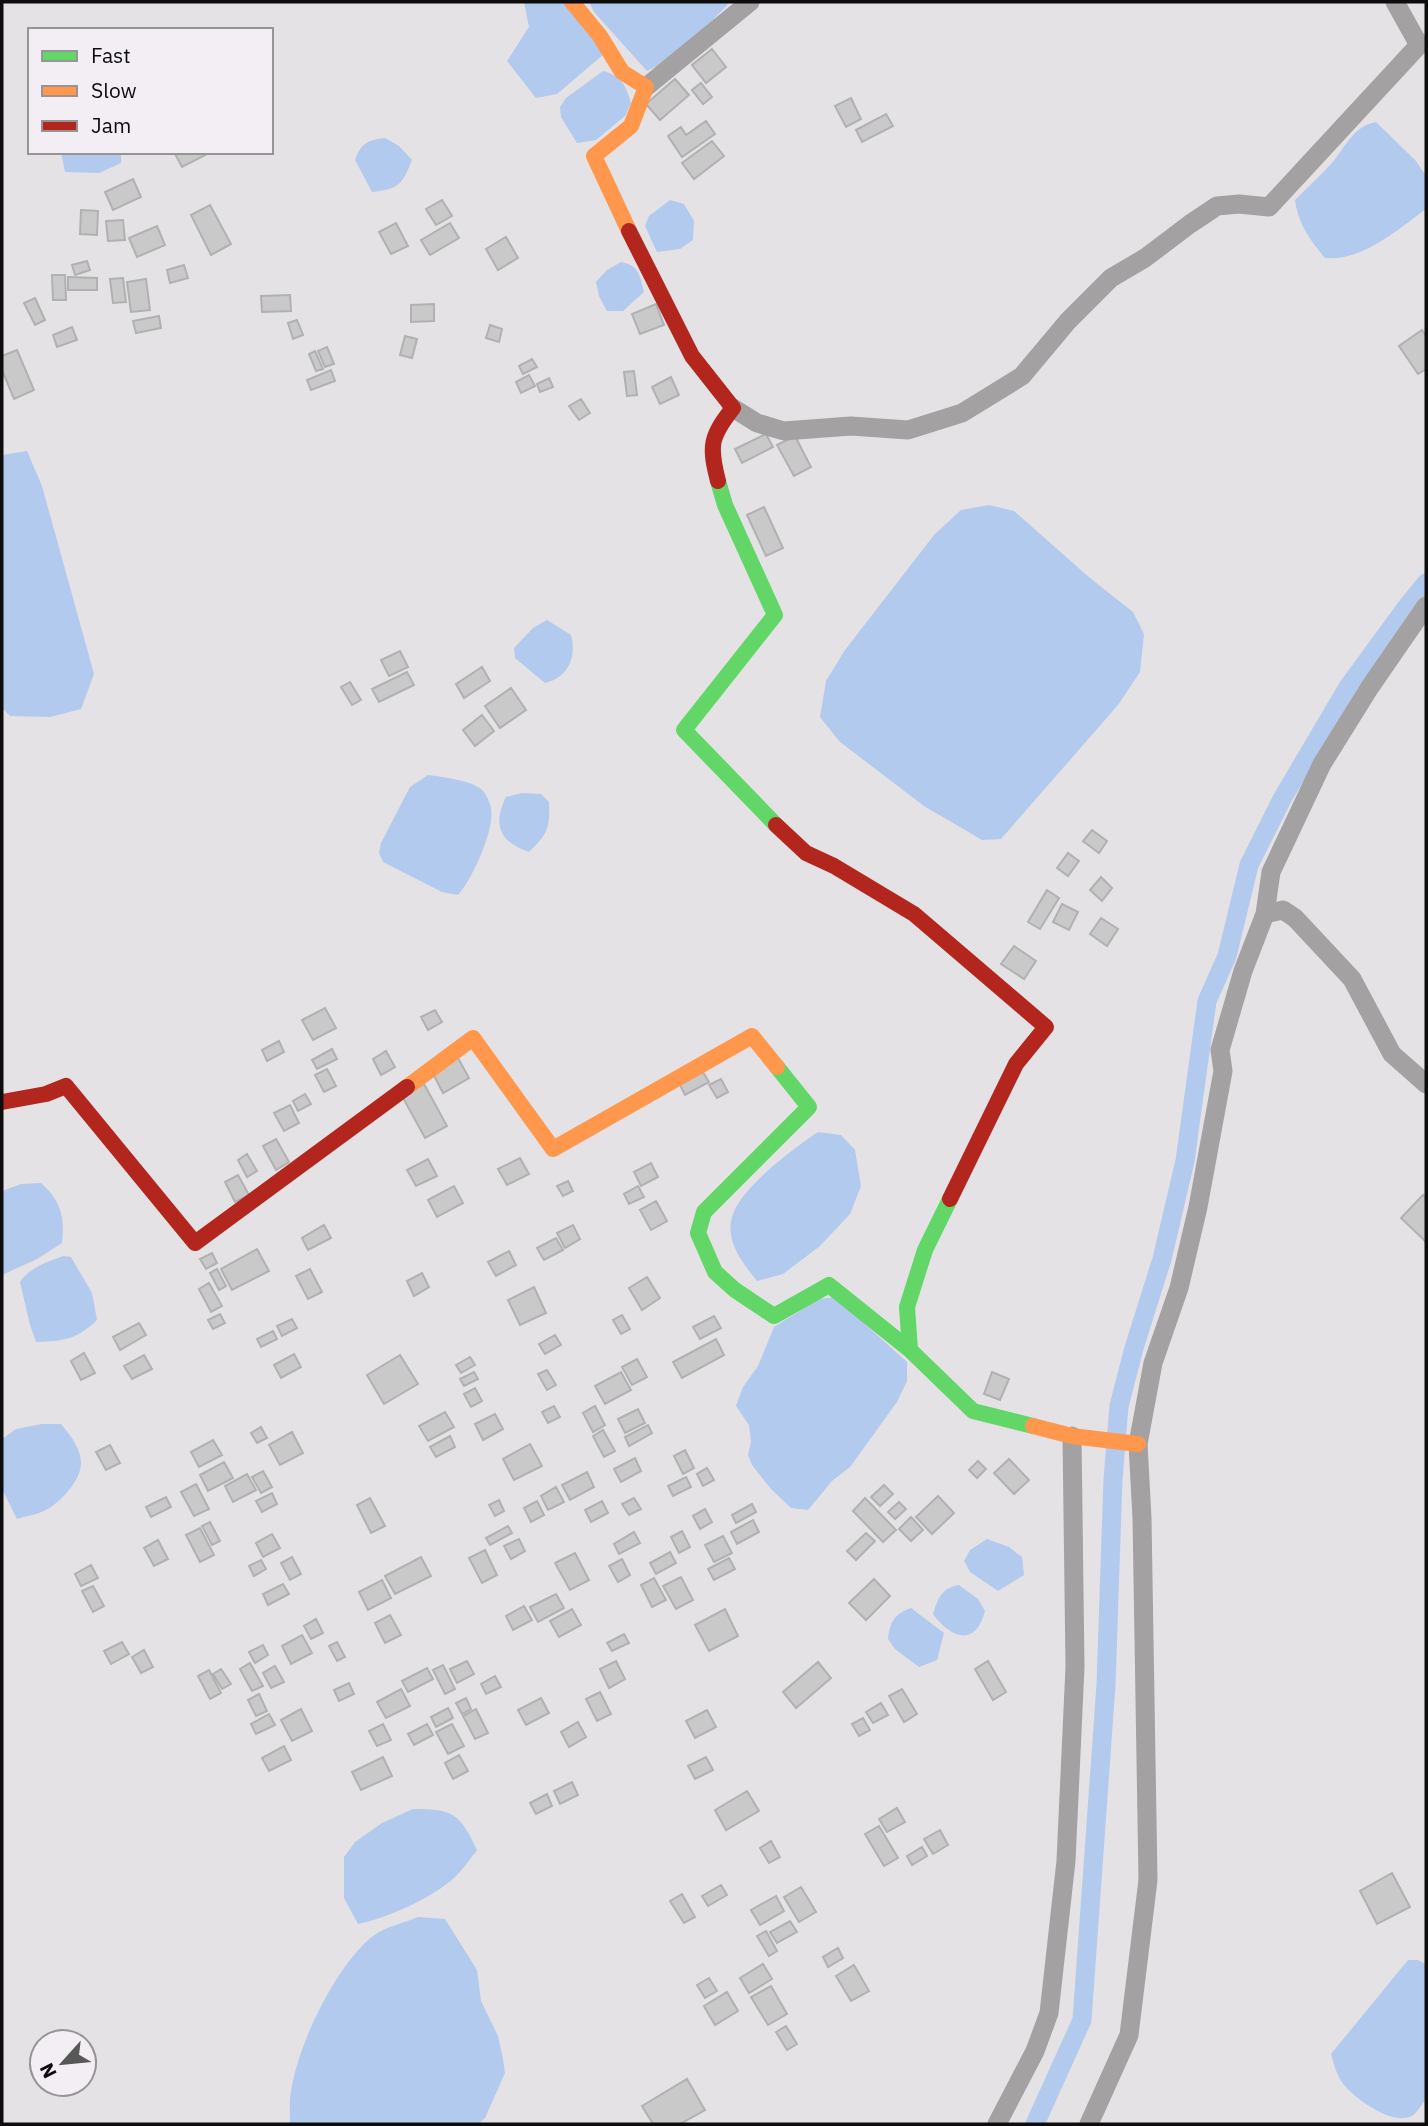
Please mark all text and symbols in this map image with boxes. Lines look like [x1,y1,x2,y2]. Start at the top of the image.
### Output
legend [28,28,273,154]
text: Fast [91,41,131,69]
text: Slow [91,76,137,104]
text: Jam [91,111,131,139]
north arrow [28,2028,98,2098]
text: N [34,2059,62,2082]

